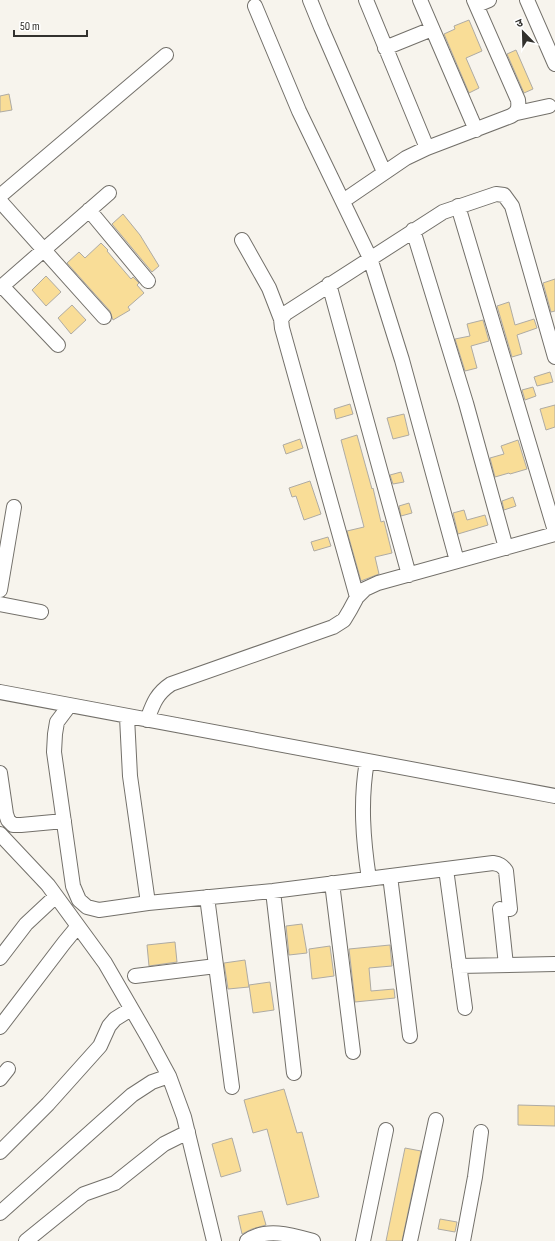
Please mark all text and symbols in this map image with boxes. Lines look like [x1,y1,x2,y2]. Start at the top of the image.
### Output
scale bar [14,12,87,38]
north arrow [503,12,543,52]
text: उ [514,16,525,30]
text: 50 m [20,19,40,34]

